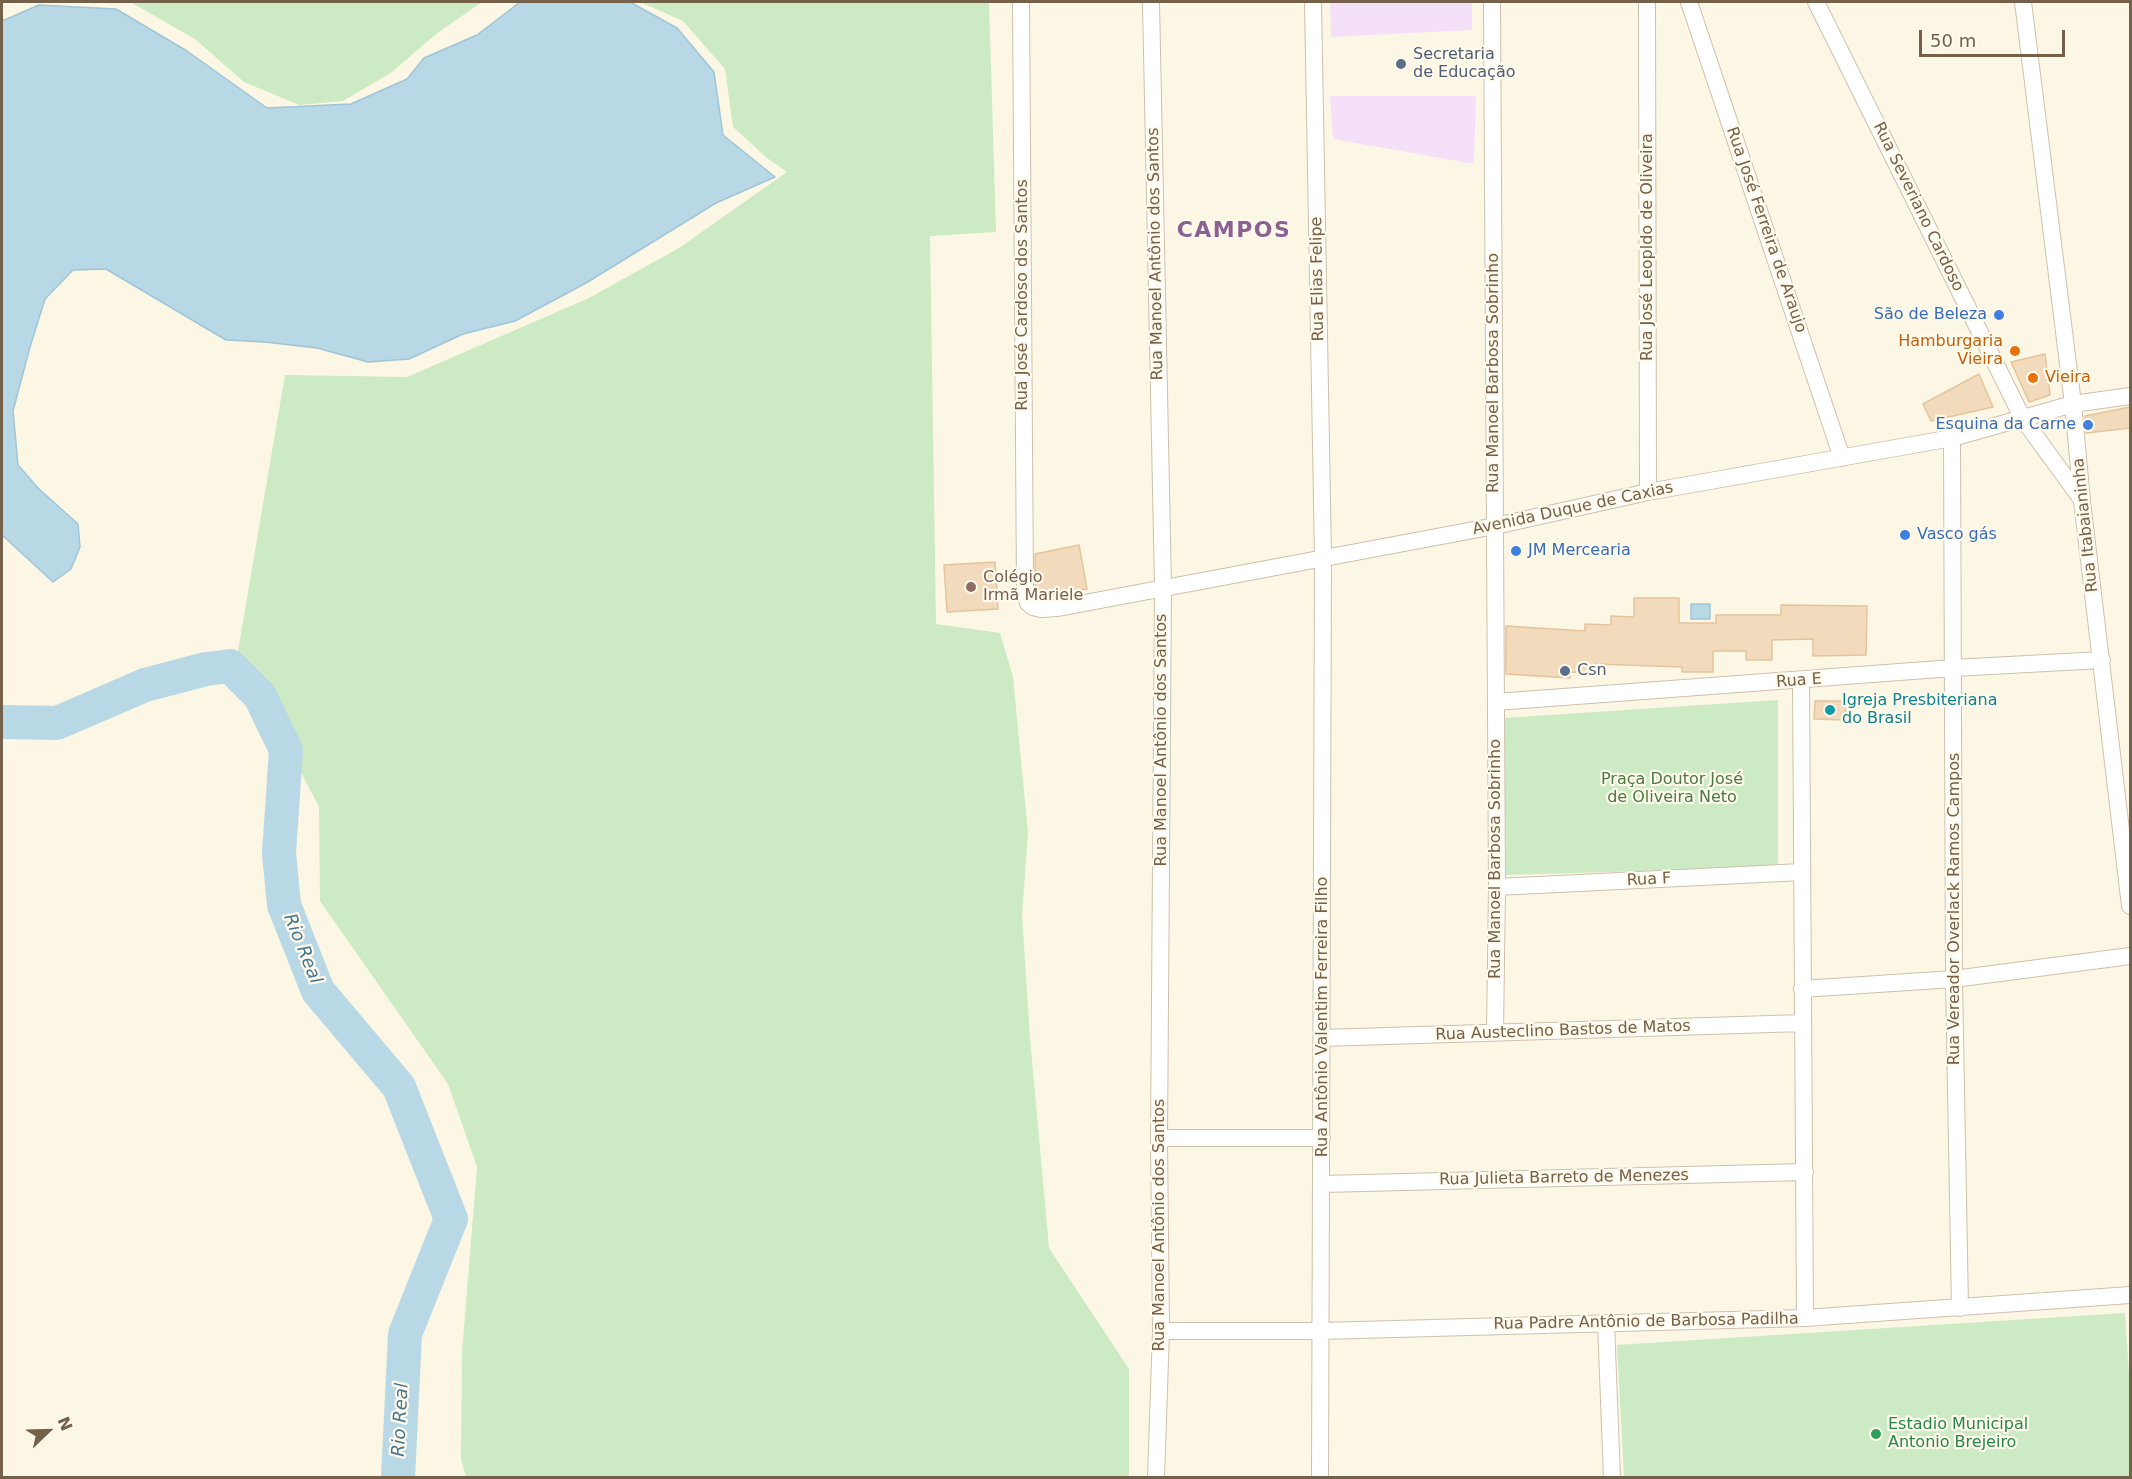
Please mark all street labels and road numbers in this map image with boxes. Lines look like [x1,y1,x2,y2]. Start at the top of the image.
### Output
street label: Rua Severiano Cardoso [1869,119,1967,295]
street label: Rua José Ferreira de Araujo [1722,125,1810,335]
street label: Rua Manoel Antônio dos Santos [1144,127,1168,381]
street label: Rua José Leopldo de Oliveira [1638,133,1658,361]
street label: Rua José Cardoso dos Santos [1013,179,1033,411]
street label: Rua Elias Felipe [1307,216,1329,342]
street label: Rua Manoel Barbosa Sobrinho [1484,253,1504,493]
street label: Rua Itabaianinha [2069,457,2103,593]
street label: Avenida Duque de Caxias [1471,478,1675,540]
street label: Rua Manoel Antônio dos Santos [1152,614,1172,866]
street label: Rua E [1776,670,1822,692]
street label: Rua Manoel Barbosa Sobrinho [1486,739,1506,979]
street label: Rua Vereador Overlack Ramos Campos [1945,753,1965,1065]
street label: Rua F [1626,869,1672,891]
street label: Rua Antônio Valentim Ferreira Filho [1313,877,1333,1157]
street label: Rua Austeclino Bastos de Matos [1435,1017,1691,1045]
street label: Rua Manoel Antônio dos Santos [1150,1099,1170,1351]
street label: Rua Julieta Barreto de Menezes [1439,1166,1689,1190]
street label: Rua Padre Antônio de Barbosa Padilha [1493,1310,1799,1334]

